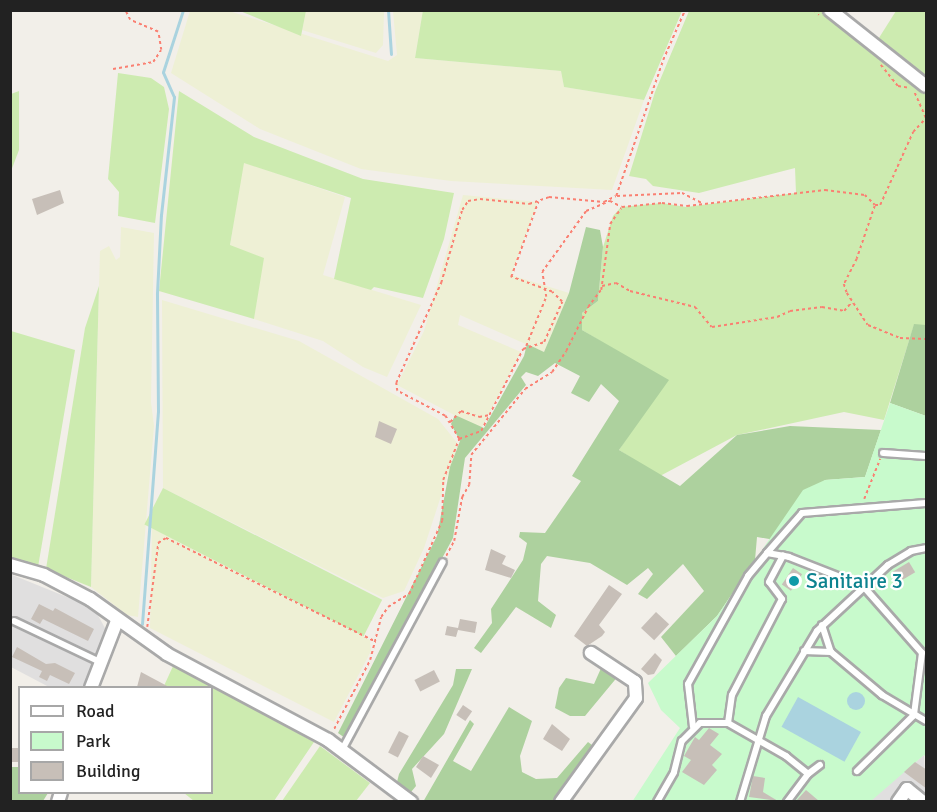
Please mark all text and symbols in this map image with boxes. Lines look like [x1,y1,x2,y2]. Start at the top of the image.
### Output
place label: Sanitaire 3 [806,568,903,594]
marker: Sanitaire 3 [787,574,801,588]
legend [18,686,213,794]
text: Road [76,700,115,722]
text: Park [76,730,111,752]
text: Building [76,760,140,782]

